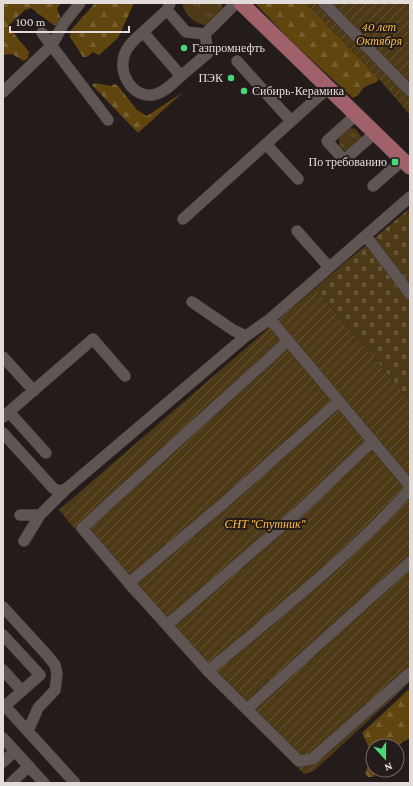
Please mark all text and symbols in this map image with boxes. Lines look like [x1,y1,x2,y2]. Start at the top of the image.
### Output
scale bar [10,8,129,34]
text: 100 m [16,15,46,29]
park label: 40 лет Октября [356,20,402,48]
place label: Газпромнефть [192,41,265,55]
marker: Газпромнефть [179,43,189,53]
place label: ПЭК [198,71,224,85]
marker: ПЭК [226,73,236,83]
place label: Сибирь-Керамика [252,84,345,98]
marker: Сибирь-Керамика [239,86,249,96]
place label: По требованию [309,155,387,169]
marker: По требованию [390,157,400,167]
park label: СНТ "Спутник" [225,517,307,531]
north arrow [365,738,405,778]
text: N [382,760,394,774]

